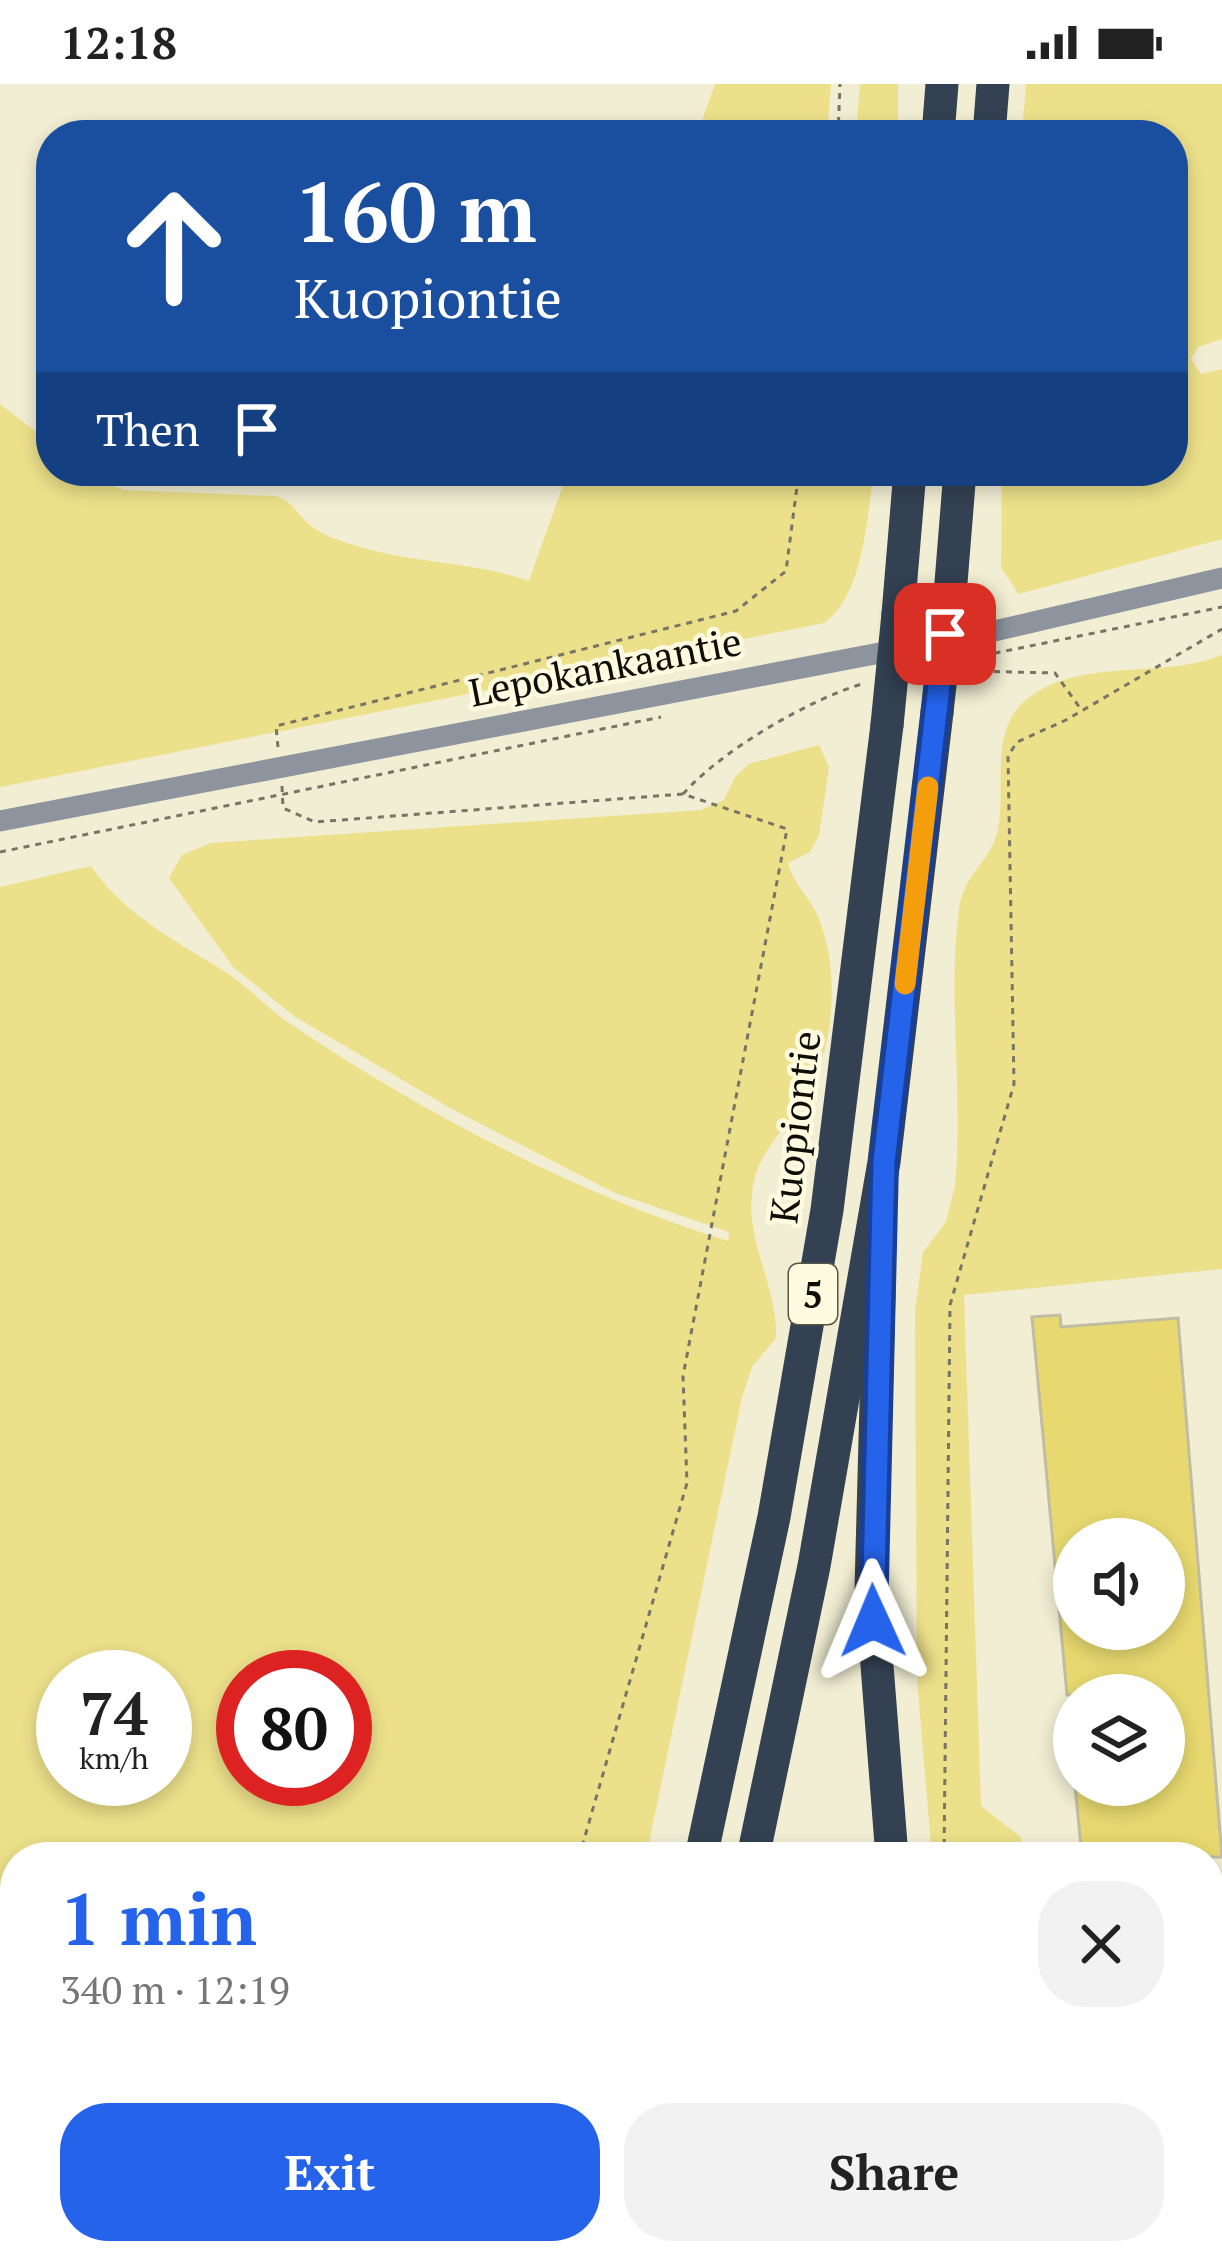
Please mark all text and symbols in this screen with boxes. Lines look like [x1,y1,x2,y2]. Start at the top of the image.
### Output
text: 12:18 [60,12,177,72]
text: 160 m [294,155,537,266]
icon: ahead [96,168,252,324]
text: Kuopiontie [294,262,562,333]
icon: arrive [224,396,290,462]
text: Then [96,399,200,459]
pin [894,583,996,685]
icon: arrive [912,601,978,667]
street label: Lepokankaantie [464,614,746,718]
street label: Kuopiontie [756,1028,832,1226]
road number: 5 [789,1264,837,1324]
map controls [1053,1518,1185,1806]
button: sound [1053,1518,1185,1650]
position arrow [810,1558,936,1684]
speed limit sign: 80 [216,1650,372,1806]
text: 74 [80,1673,148,1752]
button: layers [1053,1674,1185,1806]
text: km/h [79,1738,149,1778]
text: 1 min [60,1870,257,1966]
button: close [1038,1881,1164,2007]
text: 340 m · 12:19 [60,1963,290,2015]
button: Exit [60,2103,600,2241]
button: Share [624,2103,1164,2241]

